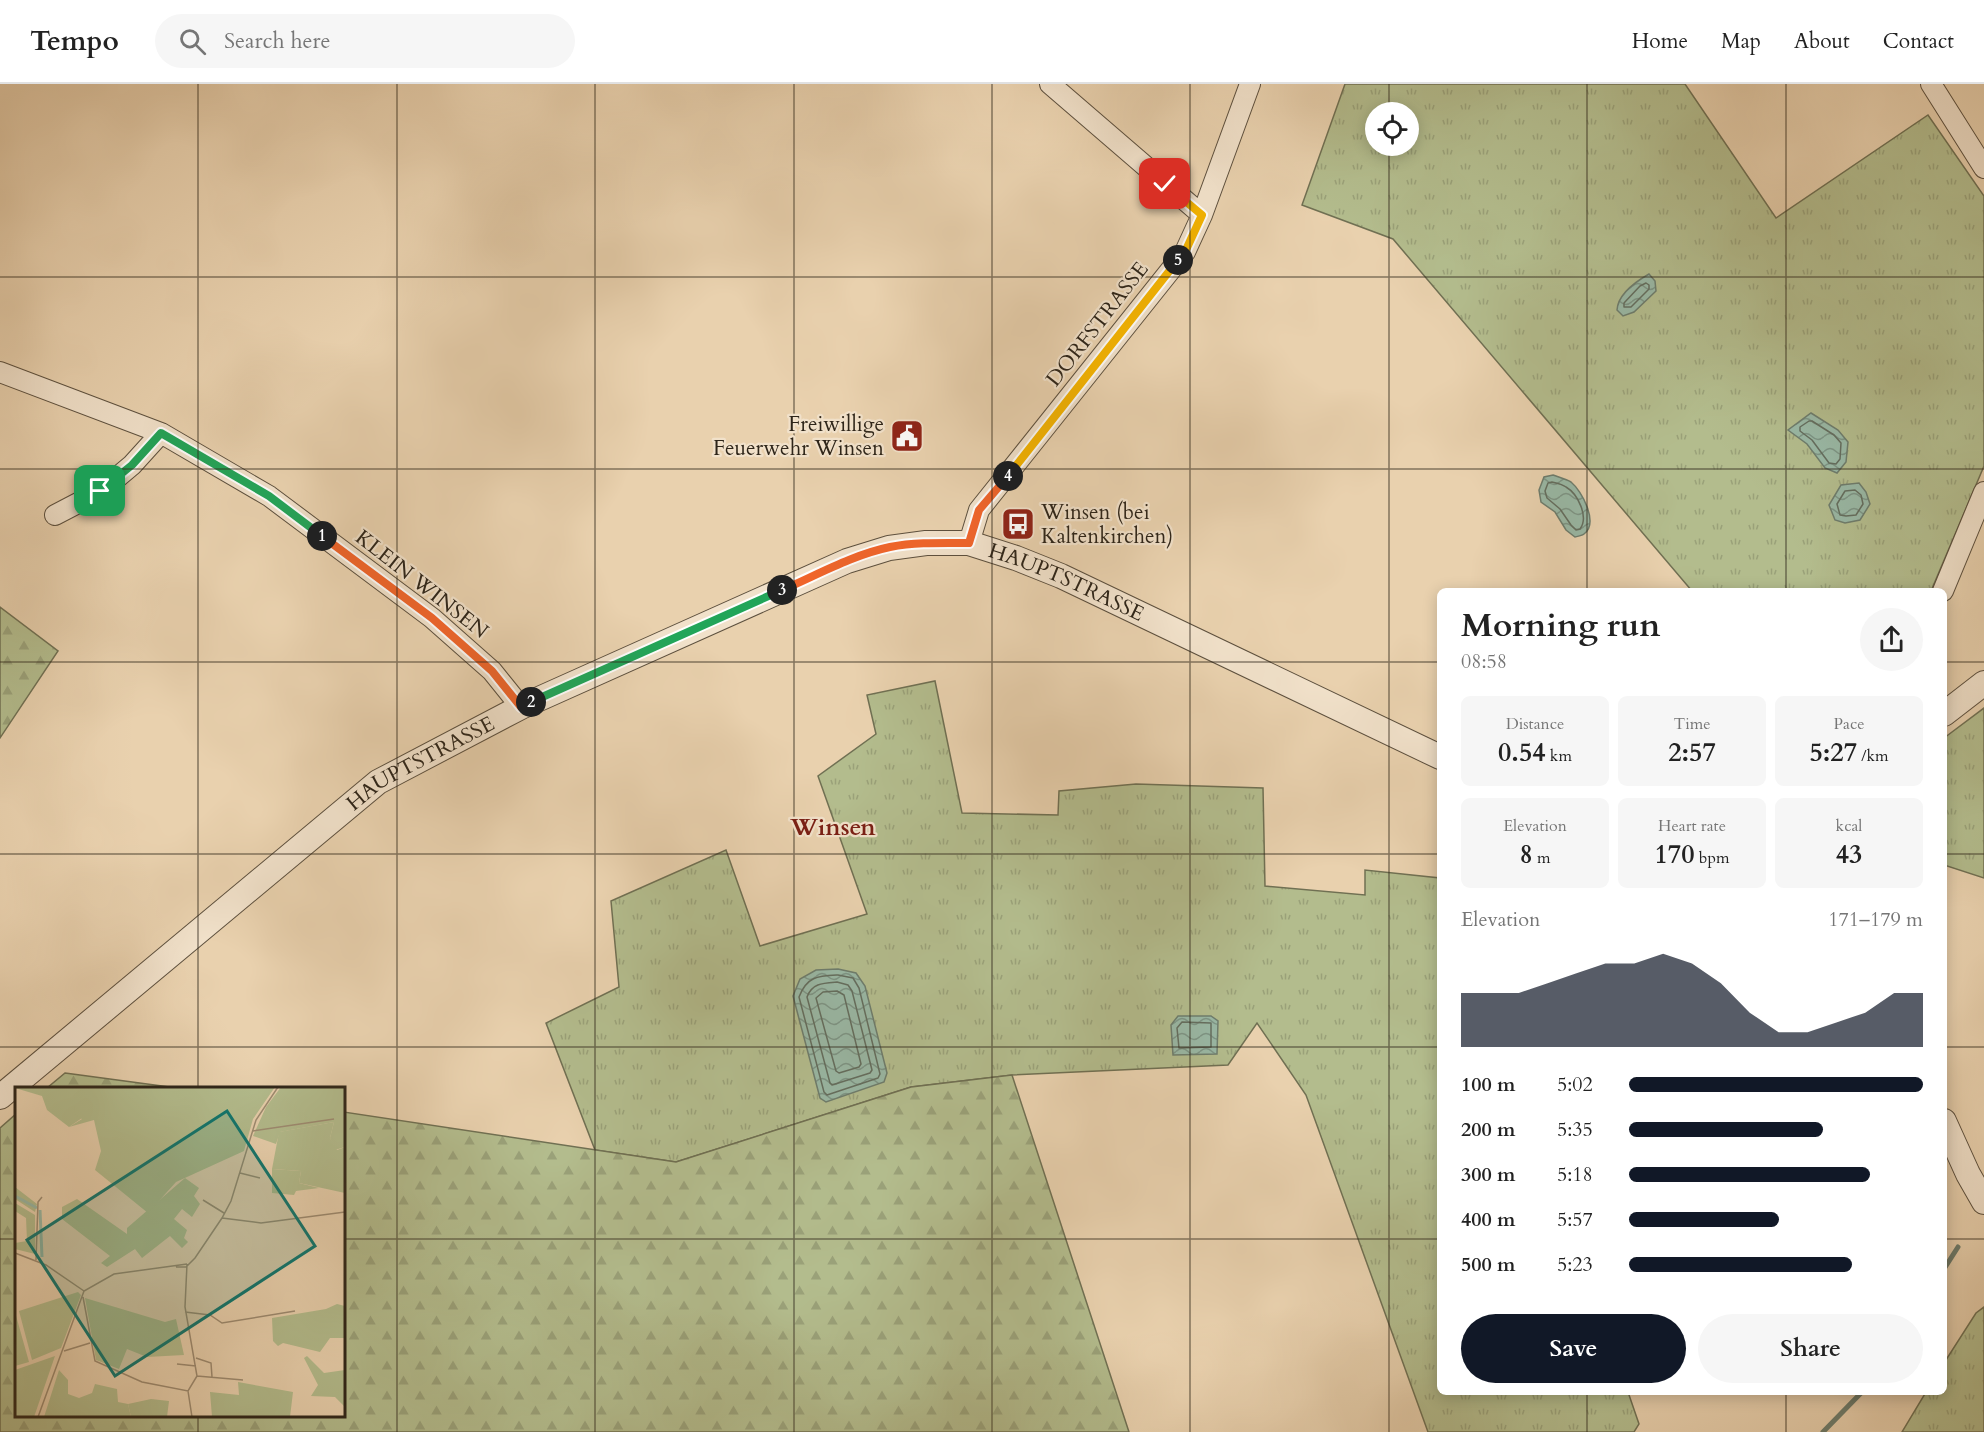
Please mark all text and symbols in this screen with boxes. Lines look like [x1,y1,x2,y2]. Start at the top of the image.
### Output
search box [155,14,575,68]
text: Tempo [30,22,119,60]
icon: search [176,25,209,58]
text: Search here [224,26,331,56]
text: Home [1632,27,1688,56]
text: Map [1721,27,1761,56]
text: About [1794,27,1850,56]
text: Contact [1883,27,1954,56]
map controls [1365,102,1419,156]
button: locate [1365,102,1419,156]
pin [1139,158,1190,209]
icon: check [1148,167,1181,200]
pin: 5 [1163,245,1193,275]
text: 5 [1174,249,1182,271]
street label: DORFSTRASSE [1039,256,1155,393]
place label: Freiwillige Feuerwehr Winsen [713,410,884,463]
public building icon: Freiwillige Feuerwehr Winsen [889,418,925,454]
pin: 4 [993,461,1023,491]
pin [74,465,125,516]
text: 4 [1004,465,1012,487]
icon: arrive [83,474,116,507]
place label: Winsen (bei Kaltenkirchen) [1040,498,1173,551]
bus stop icon: Winsen (bei Kaltenkirchen) [1000,506,1036,542]
pin: 1 [307,521,337,551]
street label: KLEIN WINSEN [349,523,494,646]
text: 1 [318,525,326,547]
street label: HAUPTSTRASSE [985,536,1149,629]
pin: 3 [767,575,797,605]
text: 3 [778,579,786,601]
text: Morning run [1461,603,1661,648]
button: share [1860,608,1923,671]
text: 08:58 [1461,648,1507,675]
pin: 2 [516,687,546,717]
text: 2 [527,691,535,713]
street label: HAUPTSTRASSE [340,709,500,818]
text: Distance [1506,713,1564,735]
text: Time [1673,713,1711,735]
text: Pace [1834,713,1864,735]
text: 0.54 [1498,735,1546,770]
text: 2:57 [1668,735,1716,770]
text: 5:27 [1809,735,1857,770]
text: km [1546,745,1572,767]
text: /km [1857,745,1889,767]
district label: Winsen [789,811,876,844]
text: Elevation [1503,815,1567,837]
text: Heart rate [1658,815,1726,837]
text: kcal [1836,815,1862,837]
text: 8 [1519,837,1533,872]
text: 170 [1655,837,1695,872]
text: 43 [1836,837,1862,872]
text: m [1533,847,1551,869]
text: bpm [1695,847,1729,869]
text: Elevation [1461,906,1540,933]
text: 171–179 m [1828,906,1923,933]
text: 100 m [1461,1071,1516,1098]
text: 5:02 [1557,1071,1593,1098]
inset map [15,1087,345,1417]
text: 200 m [1461,1116,1516,1143]
text: 5:35 [1557,1116,1593,1143]
text: 300 m [1461,1161,1516,1188]
text: 5:18 [1557,1161,1593,1188]
text: 400 m [1461,1206,1516,1233]
text: 5:57 [1557,1206,1593,1233]
text: 500 m [1461,1251,1516,1278]
text: 5:23 [1557,1251,1593,1278]
button: Save [1461,1314,1686,1383]
button: Share [1698,1314,1923,1383]

